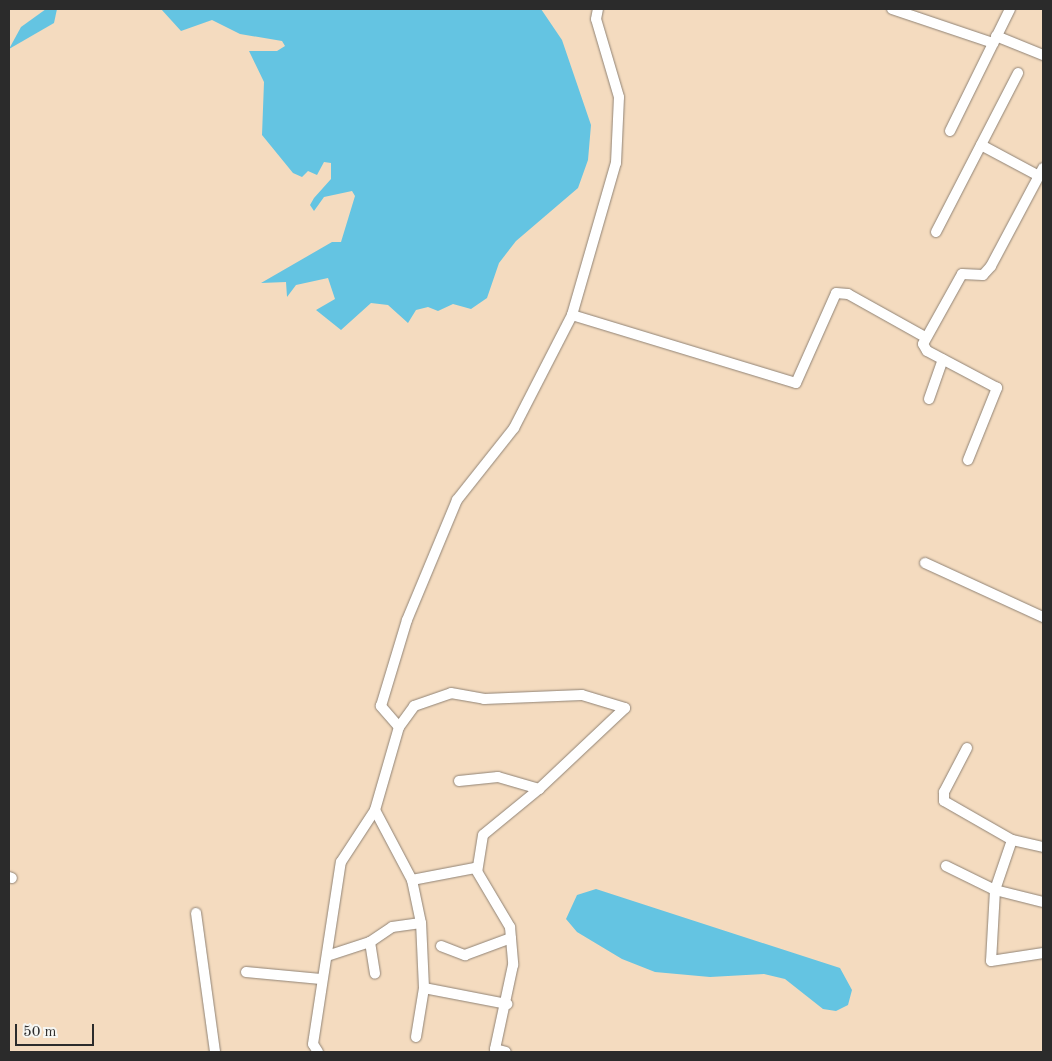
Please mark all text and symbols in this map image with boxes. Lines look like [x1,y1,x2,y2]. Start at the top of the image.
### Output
scale bar [18,1014,96,1046]
text: 50 m [23,1025,57,1040]

